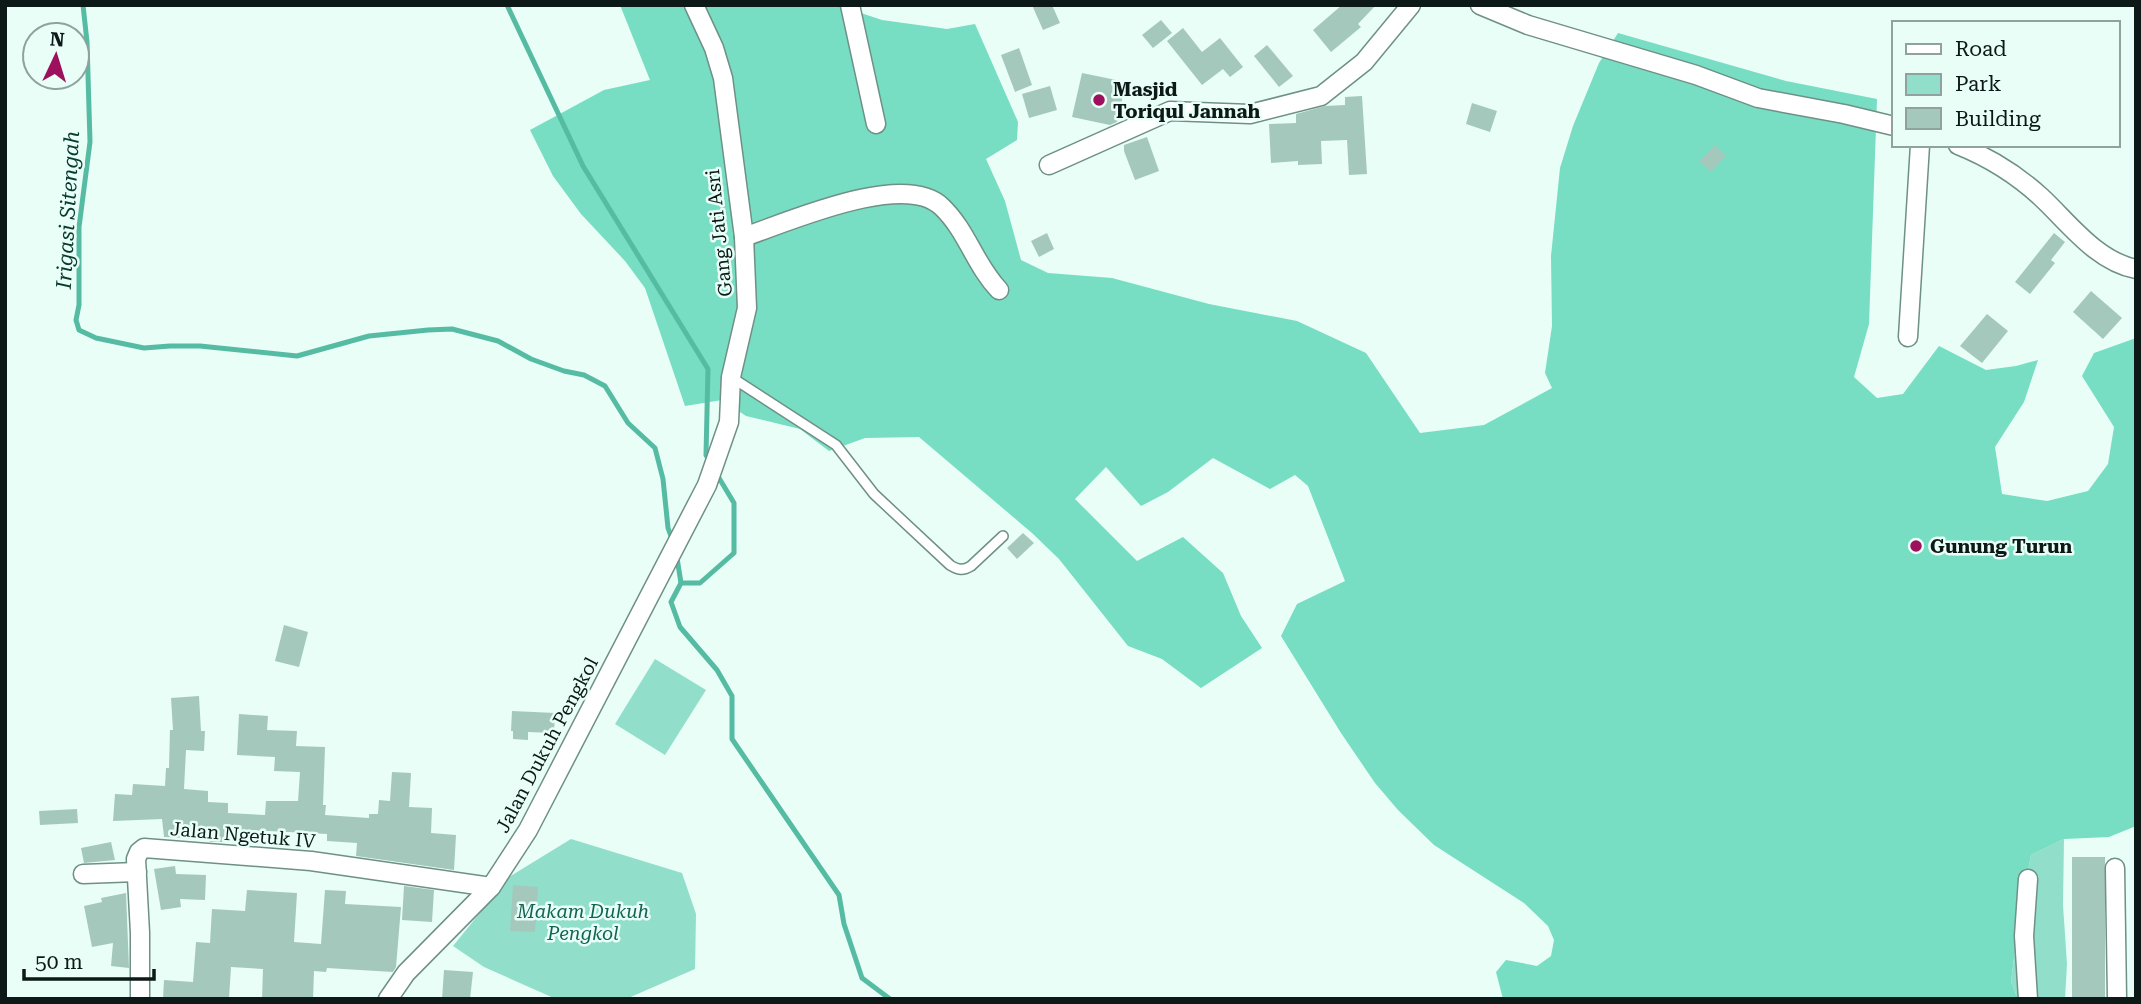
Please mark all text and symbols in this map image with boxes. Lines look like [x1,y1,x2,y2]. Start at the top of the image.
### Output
north arrow [21,21,91,91]
legend [1892,21,2120,147]
text: N [49,28,66,52]
text: Road [1955,37,2007,61]
text: Park [1955,72,2001,96]
place label: Masjid Toriqul Jannah [1113,78,1261,123]
marker: Masjid Toriqul Jannah [1091,92,1107,108]
text: Building [1955,107,2041,131]
water label: Irigasi Sitengah [52,130,84,291]
street label: Gang Jati Asri [701,168,737,298]
place label: Gunung Turun [1930,535,2072,558]
marker: Gunung Turun [1908,538,1924,554]
street label: Jalan Dukuh Pengkol [491,653,603,837]
street label: Jalan Ngetuk IV [169,817,317,853]
park label: Makam Dukuh Pengkol [516,900,649,945]
scale bar [24,937,154,981]
text: 50 m [35,950,83,974]

